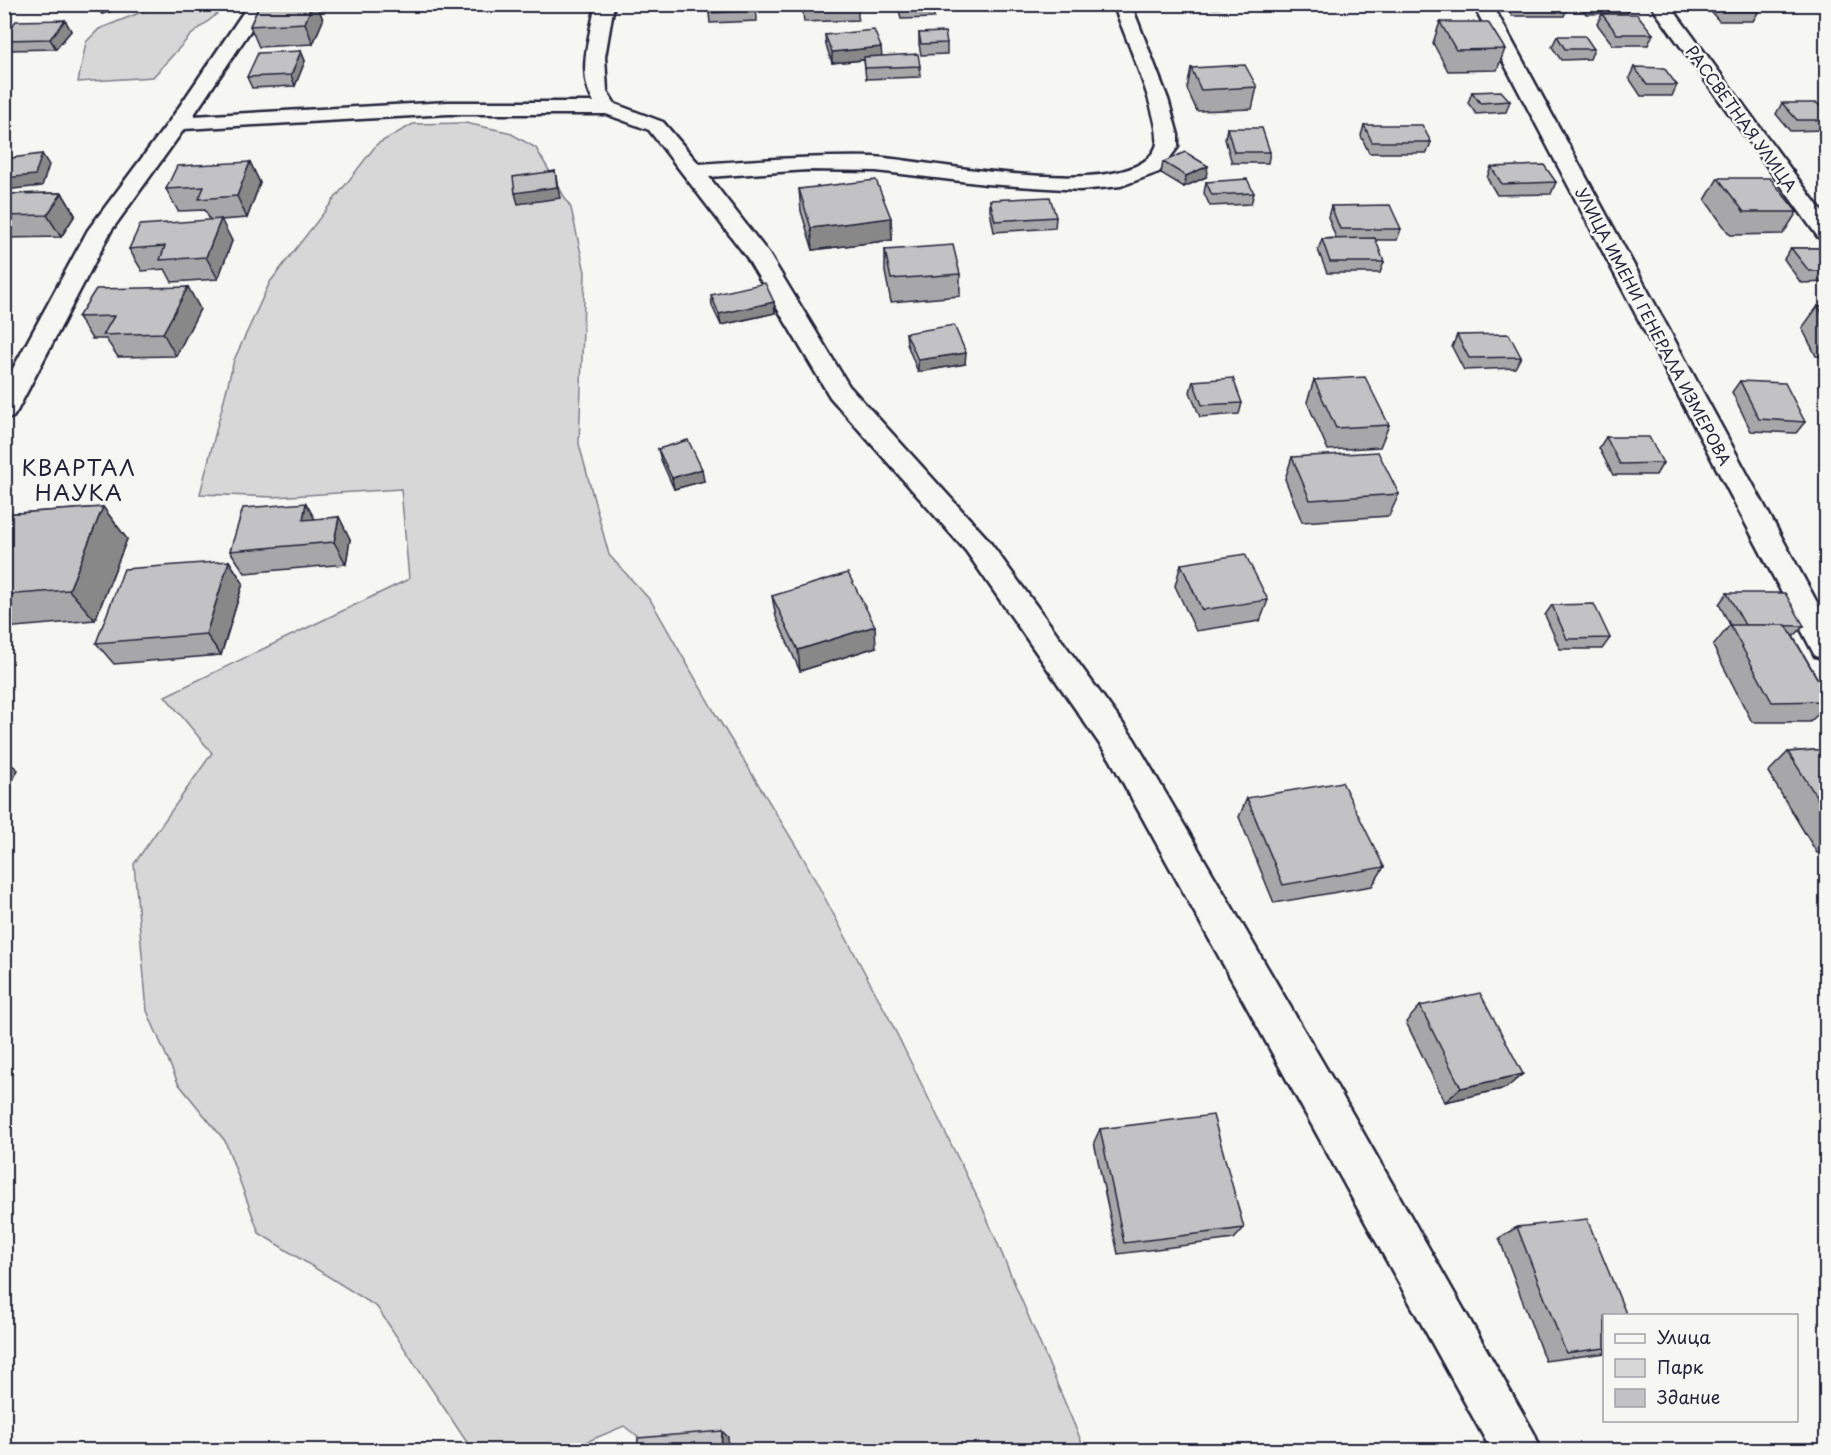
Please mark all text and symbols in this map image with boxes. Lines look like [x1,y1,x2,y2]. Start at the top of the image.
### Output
street label: РАССВЕТНАЯ УЛИЦА [1681,40,1803,196]
street label: УЛИЦА ИМЕНИ ГЕНЕРАЛА ИЗМЕРОВА [1570,183,1738,470]
district label: КВАРТАЛ НАУКА [22,450,136,508]
legend [1603,1314,1798,1422]
text: Улица [1657,1323,1711,1350]
text: Парк [1657,1353,1704,1380]
text: Здание [1657,1383,1720,1410]

